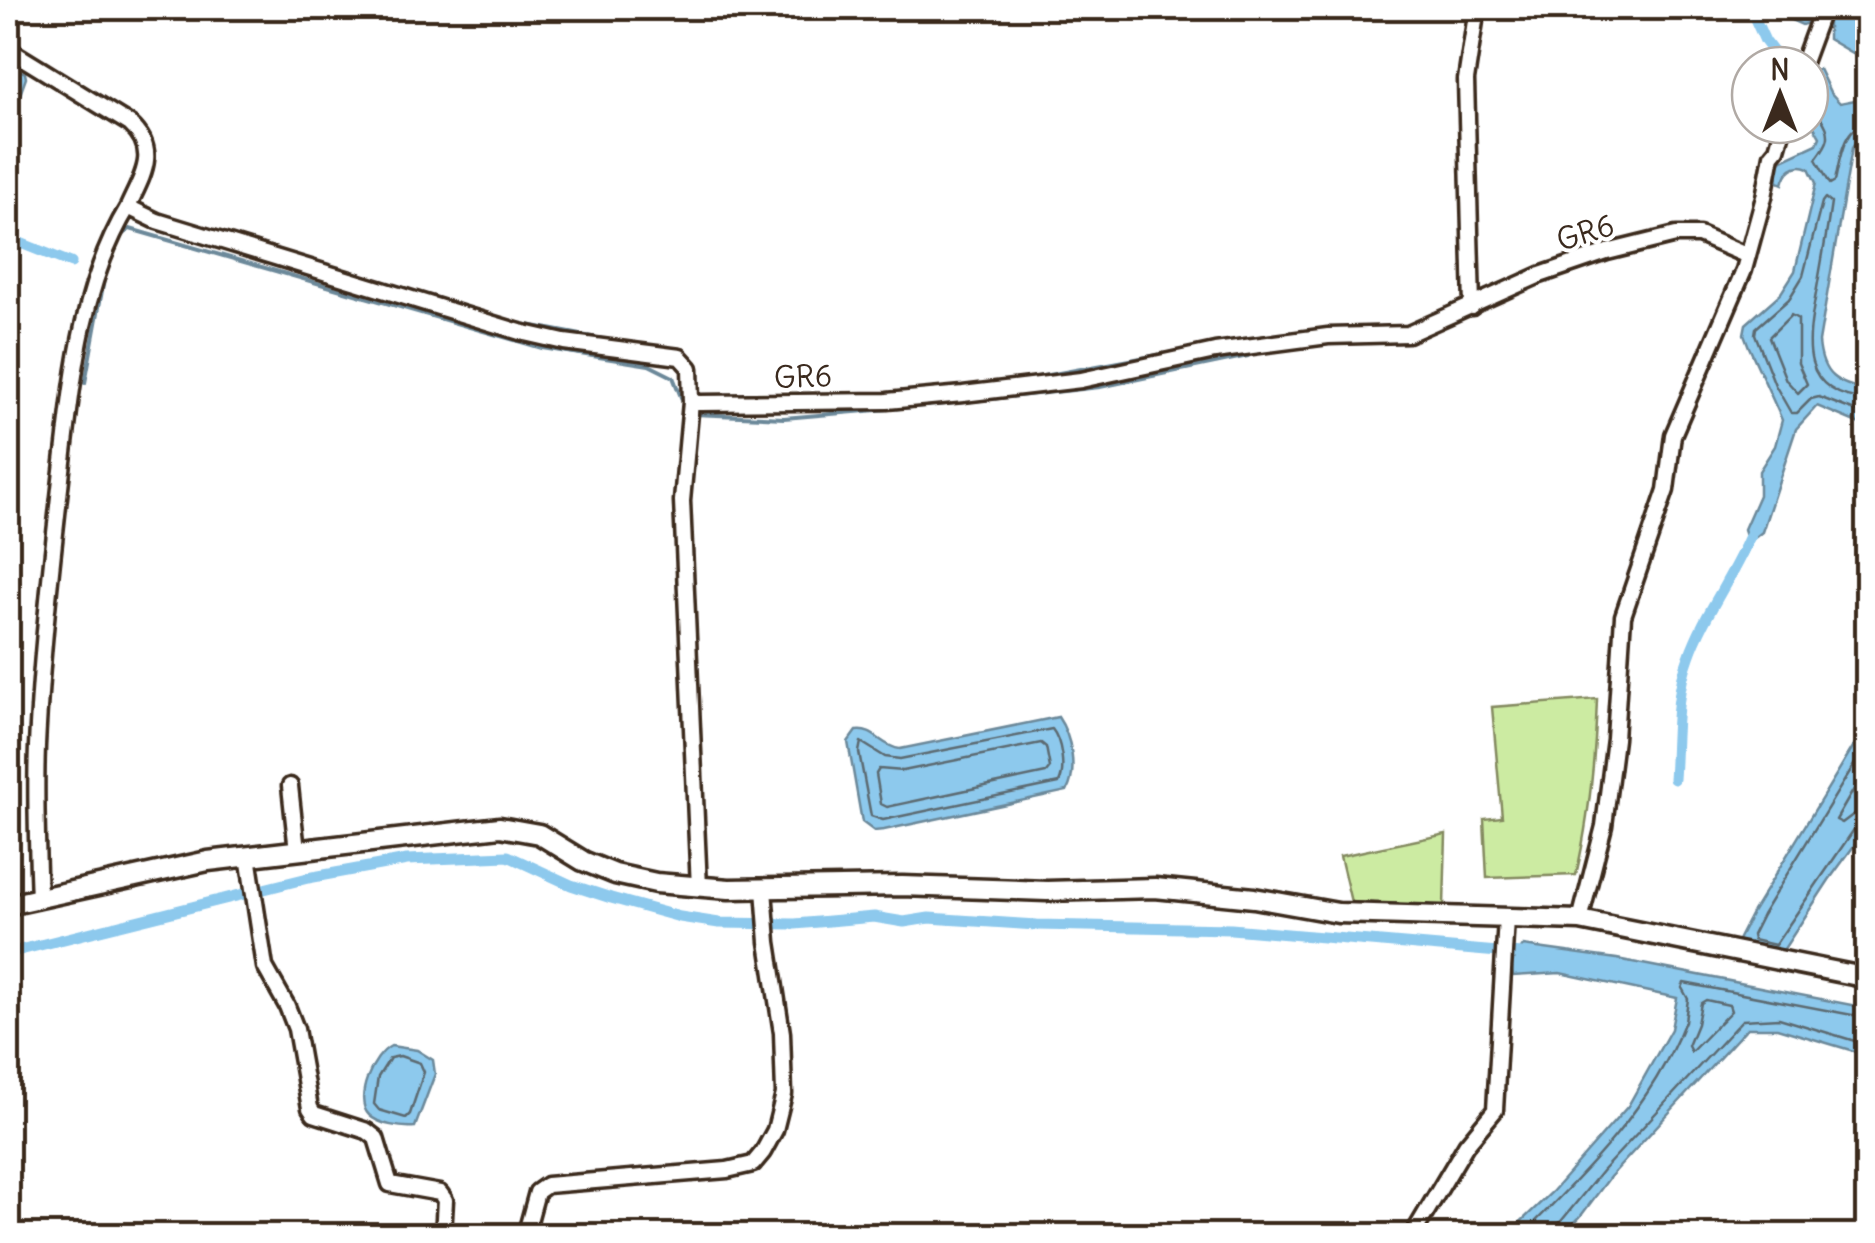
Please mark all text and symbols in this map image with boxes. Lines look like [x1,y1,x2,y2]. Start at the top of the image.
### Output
north arrow [1730,45,1830,145]
text: N [1770,52,1790,88]
street label: GR6 [1552,205,1618,259]
street label: GR6 [773,356,833,396]

